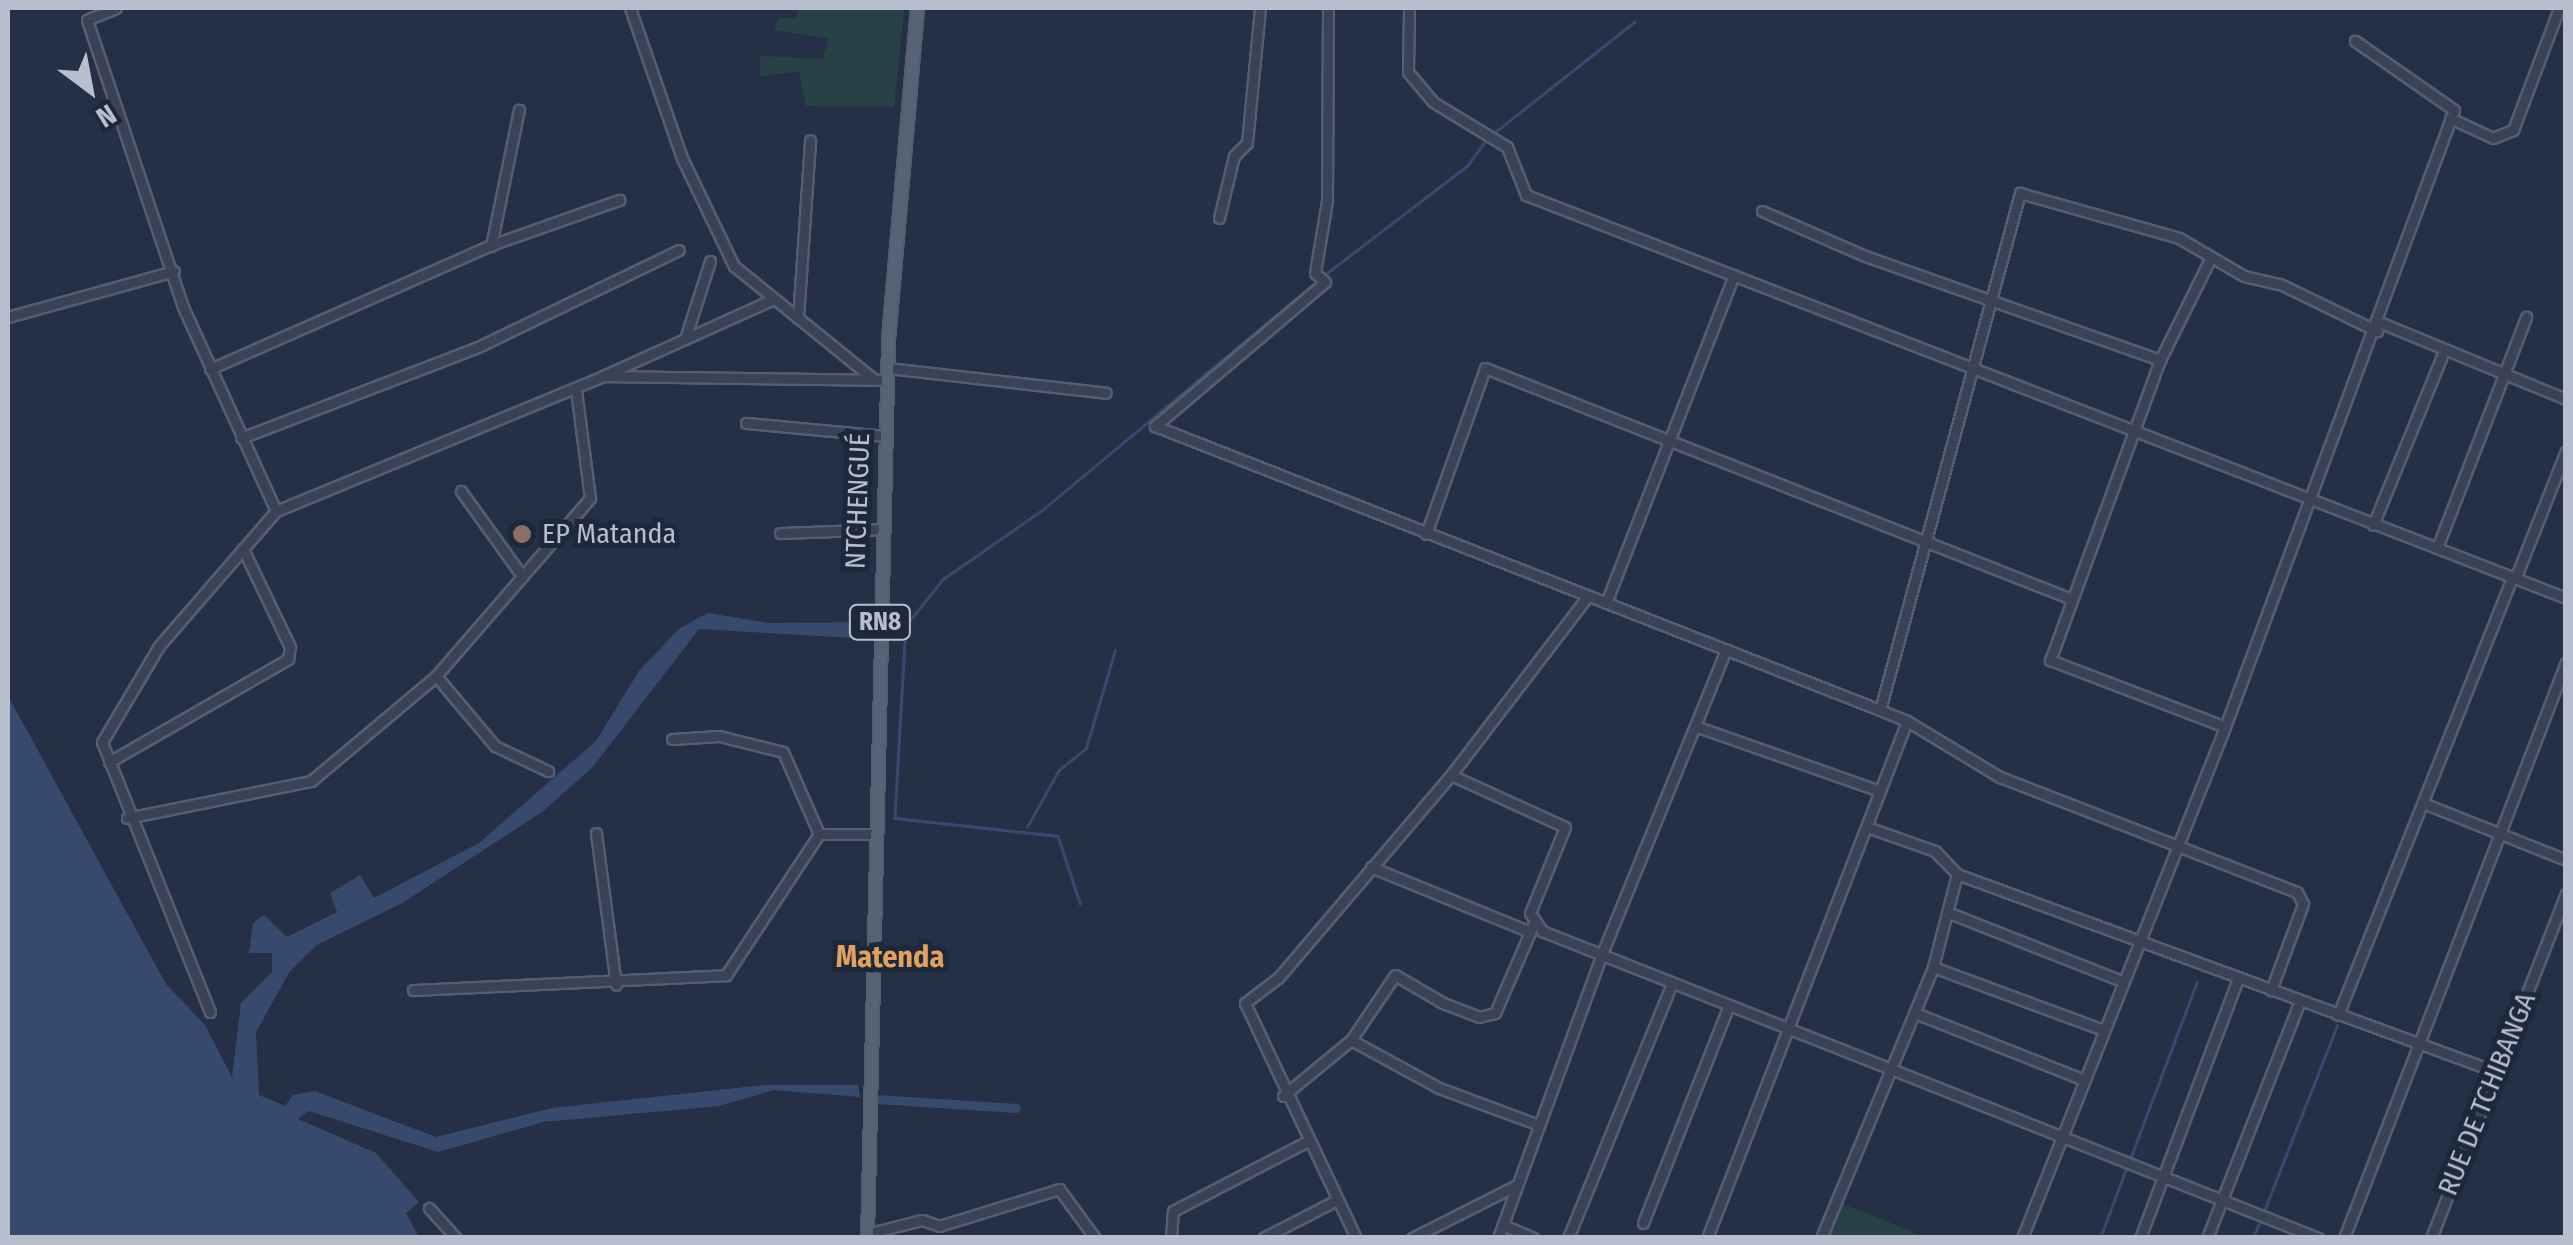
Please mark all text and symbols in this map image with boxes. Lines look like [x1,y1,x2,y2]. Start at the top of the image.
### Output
north arrow [40,40,140,140]
text: N [90,97,122,134]
street label: NTCHENGUÉ [839,432,877,570]
place label: EP Matanda [542,517,676,551]
marker: EP Matanda [511,523,533,545]
road number: RN8 [848,602,912,642]
district label: Matenda [836,939,944,975]
street label: RUE DE TCHIBANGA [2431,988,2543,1200]

